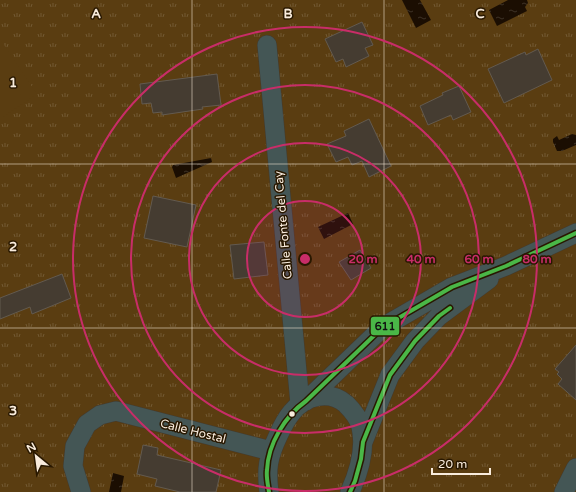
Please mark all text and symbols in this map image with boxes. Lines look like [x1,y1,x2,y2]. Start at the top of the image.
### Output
text: A [91,6,101,22]
text: B [283,6,293,22]
text: C [475,6,485,22]
text: 1 [9,75,17,91]
street label: Calle Fonte del Cay [271,170,295,280]
text: 2 [9,239,17,255]
centre of rings [298,252,312,266]
text: 20 m [348,252,378,266]
text: 40 m [406,252,436,266]
text: 60 m [464,252,494,266]
text: 80 m [522,252,552,266]
line badge: 611 [370,316,400,336]
text: 611 [375,320,395,333]
text: 3 [9,403,17,419]
unlabelled marker [287,409,297,419]
street label: Calle Hostal [159,416,227,446]
north arrow [16,436,56,476]
text: N [24,440,38,456]
scale bar [432,450,490,476]
text: 20 m [438,457,467,471]

